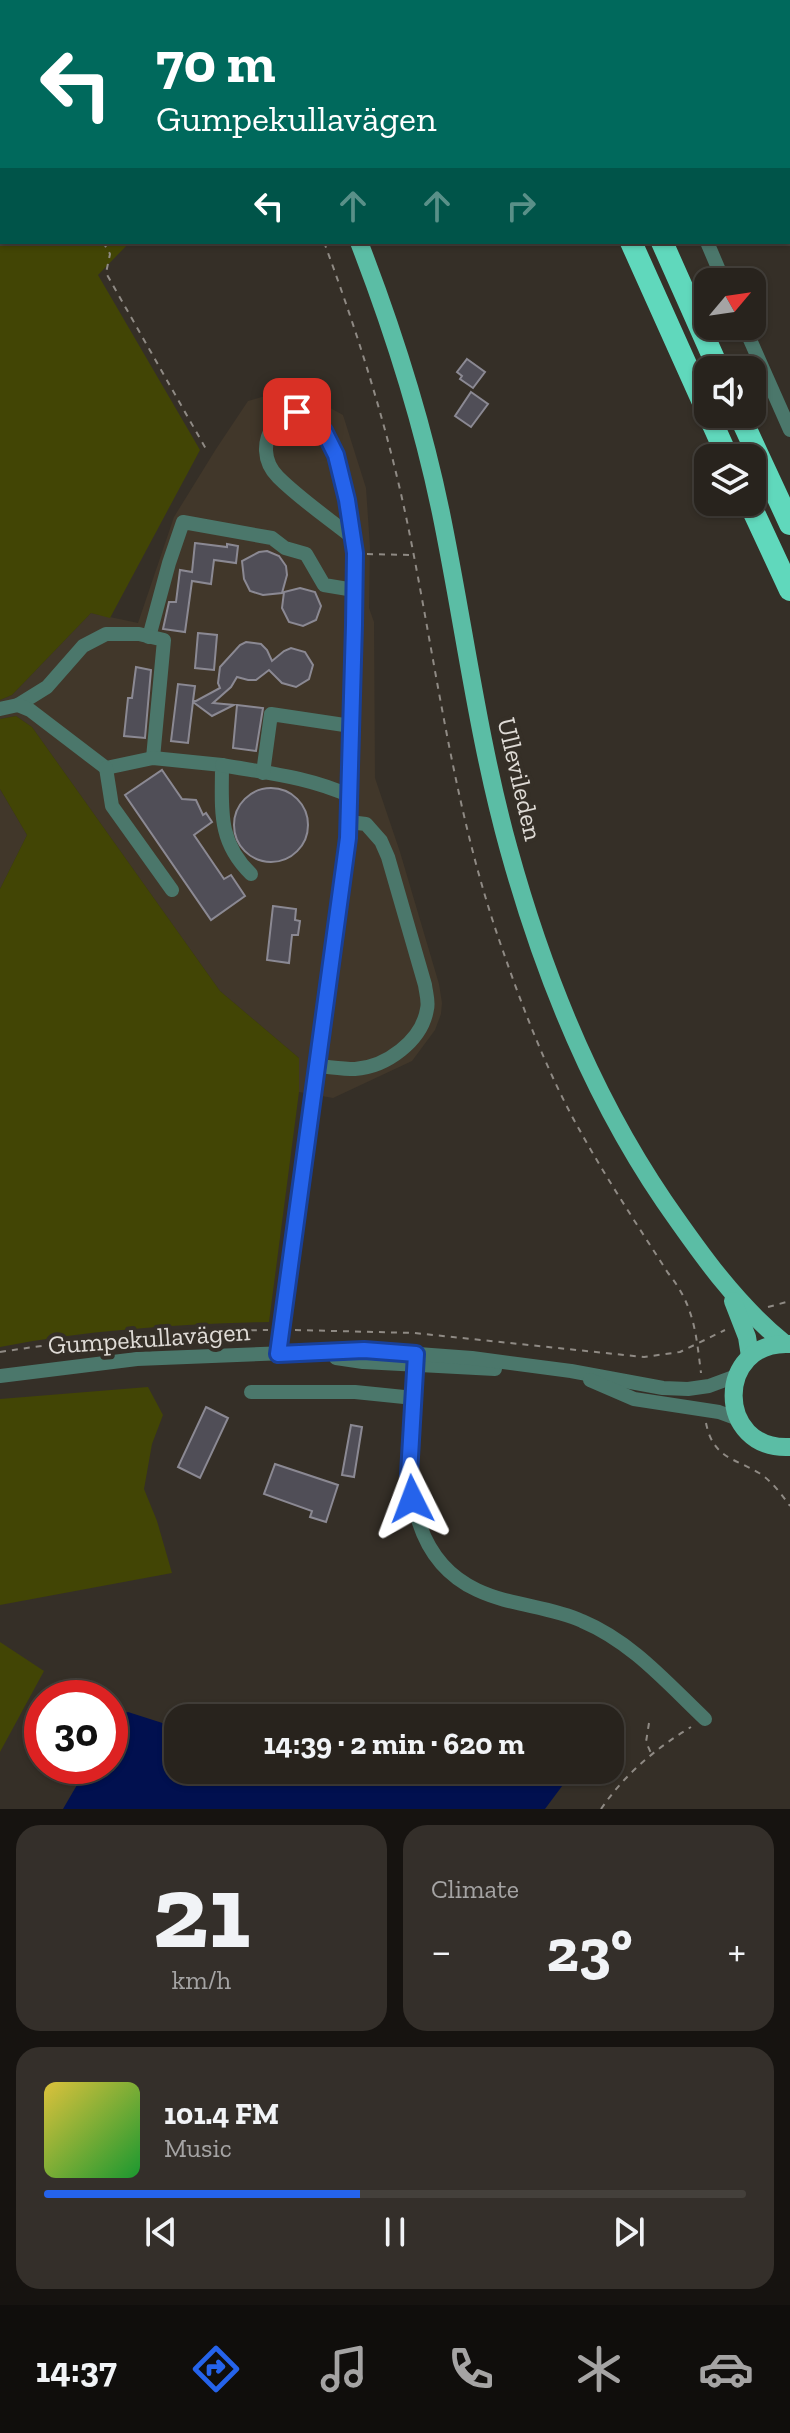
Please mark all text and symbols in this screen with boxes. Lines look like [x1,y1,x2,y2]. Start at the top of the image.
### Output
text: 70 m [156,29,276,96]
icon: left [24,32,128,136]
text: Gumpekullavägen [156,97,437,140]
icon: left [247,184,291,228]
icon: ahead [331,184,375,228]
icon: ahead [415,184,459,228]
icon: right [499,184,543,228]
north arrow [694,268,766,340]
map controls [694,268,766,516]
button: sound [694,356,766,428]
pin [263,378,331,446]
icon: arrive [275,390,319,434]
button: layers [694,444,766,516]
street label: Ullevileden [490,714,550,844]
street label: Gumpekullavägen [47,1315,251,1361]
position arrow [370,1457,454,1541]
speed limit sign: 30 [24,1680,128,1784]
text: 14:39 · 2 min · 620 m [263,1726,525,1762]
text: 21 [153,1849,250,1974]
text: Climate [431,1873,519,1905]
text: 23° [547,1914,633,1986]
text: − [431,1924,452,1977]
text: + [727,1924,746,1977]
text: km/h [172,1964,231,1996]
text: 101.4 FM [164,2096,279,2132]
text: Music [164,2132,232,2164]
icon: previous [139,2210,183,2254]
icon: pause [373,2210,417,2254]
icon: next [607,2210,651,2254]
icon: directions [188,2341,244,2397]
icon: music [316,2341,372,2397]
icon: phone [443,2341,499,2397]
icon: climate [571,2341,627,2397]
icon: car [698,2341,754,2397]
text: 14:37 [36,2348,117,2391]

